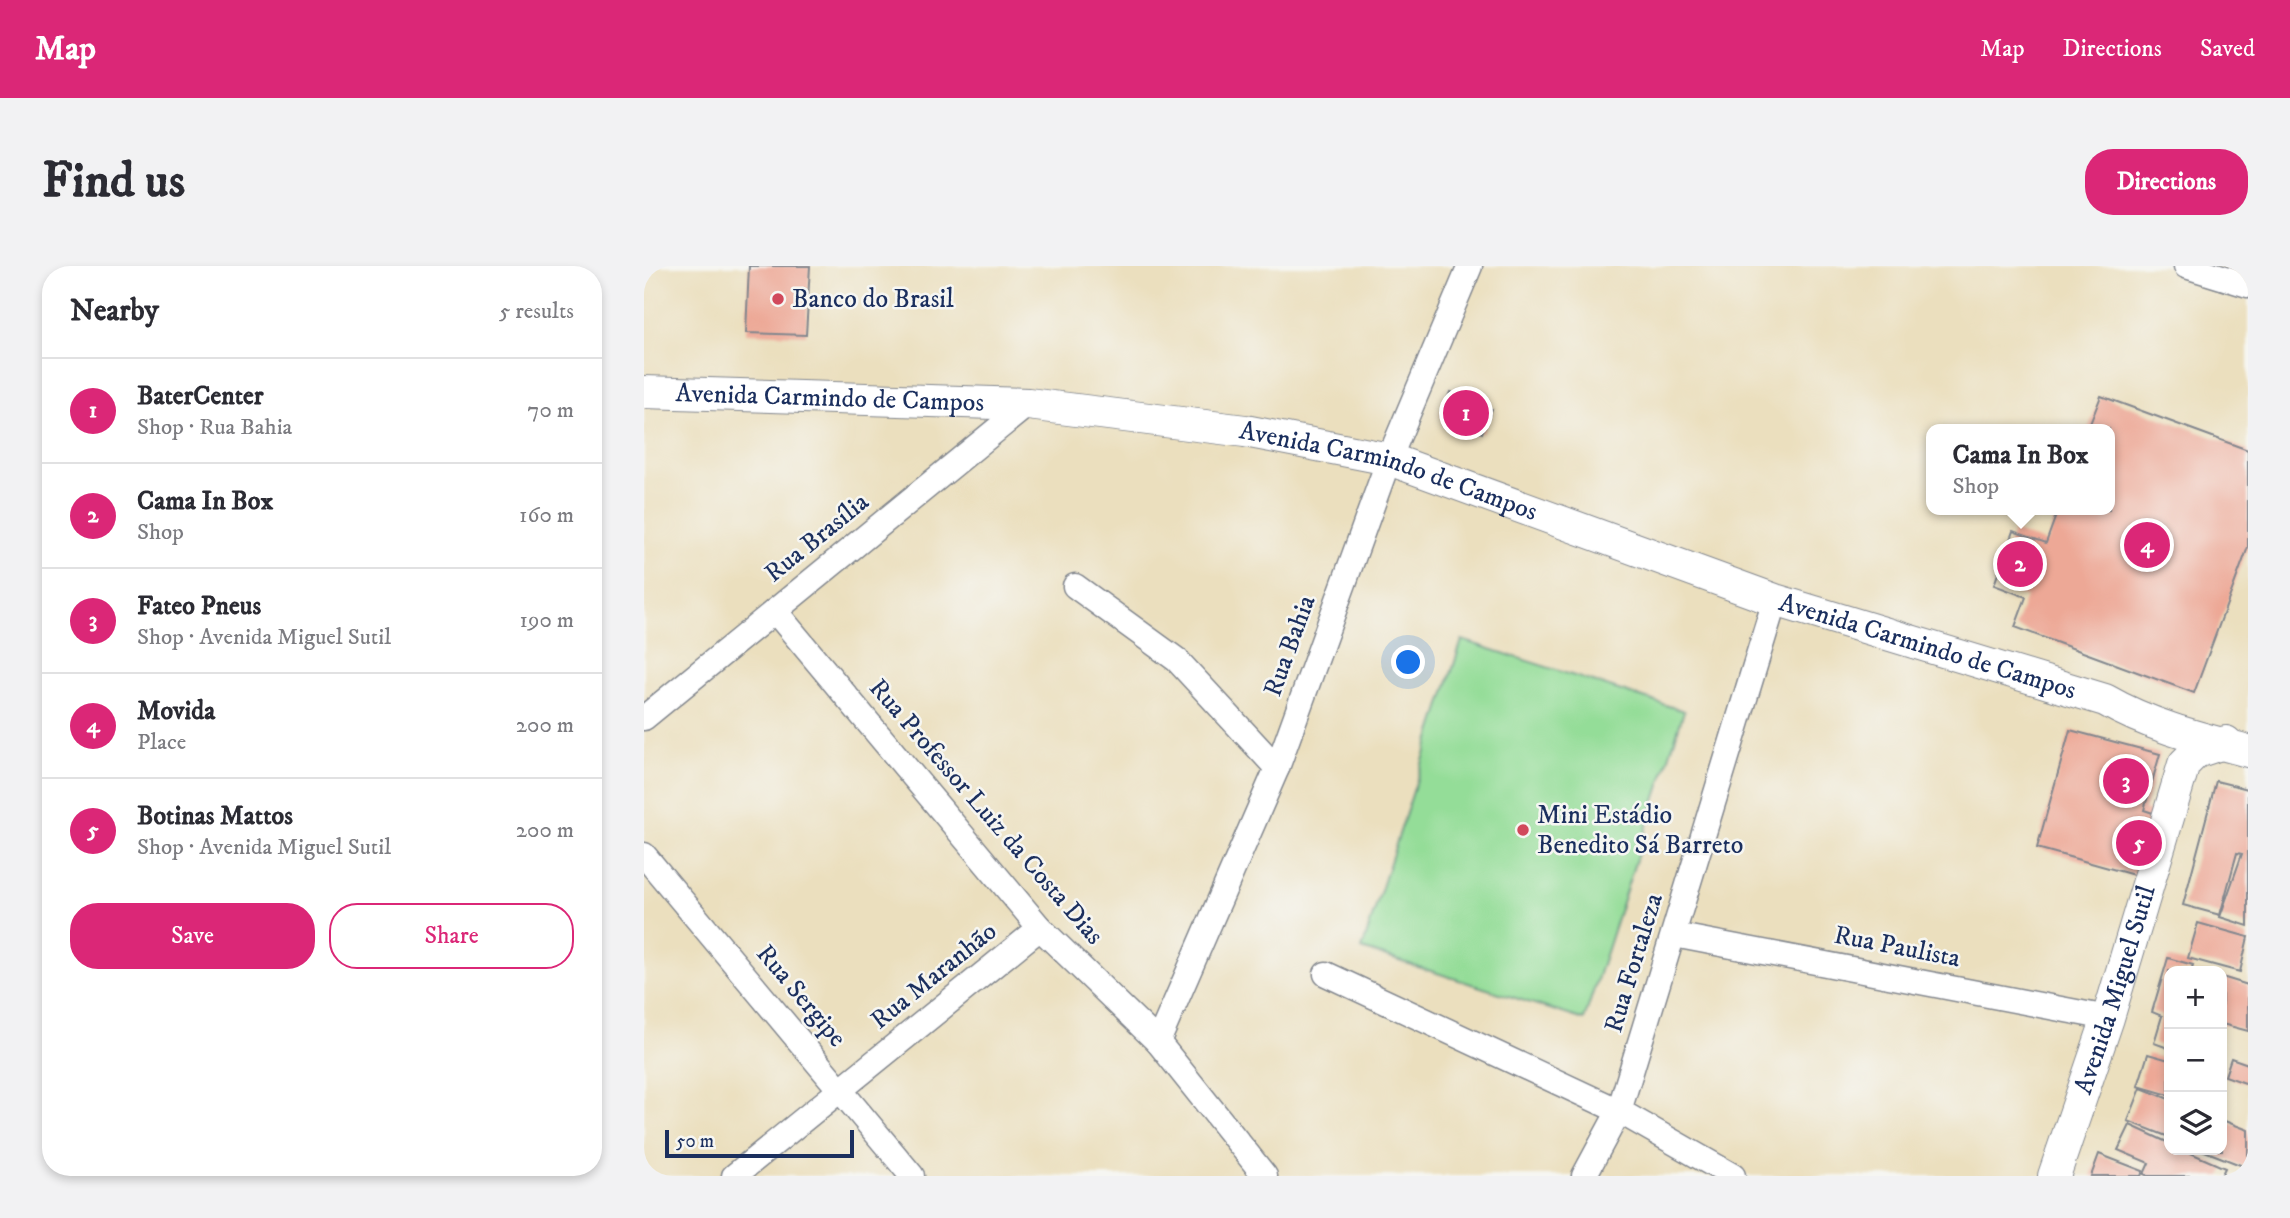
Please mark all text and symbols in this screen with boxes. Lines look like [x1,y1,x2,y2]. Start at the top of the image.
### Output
text: Map [35,29,96,70]
text: Map [1980,34,2025,64]
text: Directions [2063,34,2162,64]
text: Saved [2200,34,2255,64]
button: Directions [2085,149,2248,215]
text: Find us [42,151,185,213]
place label: Banco do Brasil [792,283,954,316]
marker: Banco do Brasil [770,291,786,307]
text: Nearby [70,293,159,330]
text: 5 results [499,297,574,326]
street label: Avenida Carmindo de Campos [675,376,985,419]
text: BaterCenter [137,380,264,413]
pin: 1 [1443,387,1489,439]
text: 1 [89,396,97,425]
text: 70 m [527,396,574,425]
text: Shop · Rua Bahia [137,413,292,442]
street label: Avenida Carmindo de Campos [1237,414,1542,528]
popup [1926,424,2115,515]
text: Cama In Box [1952,439,2089,472]
text: Shop [1952,472,1999,501]
text: Cama In Box [137,485,273,518]
street label: Rua Brasília [758,486,876,590]
text: 2 [87,501,99,530]
text: 160 m [519,501,574,530]
text: Shop [137,518,184,547]
pin: 4 [2124,519,2170,571]
pin: 2 [1997,538,2043,590]
street label: Avenida Carmindo de Campos [1775,586,2080,707]
text: Fateo Pneus [137,590,261,623]
street label: Rua Bahia [1256,591,1324,701]
text: 3 [89,606,97,635]
text: 190 m [520,606,574,635]
text: Shop · Avenida Miguel Sutil [137,623,391,652]
your location [1391,645,1425,679]
street label: Rua Professor Luiz da Costa Dias [861,672,1111,952]
text: Movida [137,695,215,728]
text: 4 [86,711,100,740]
text: 200 m [516,711,574,740]
text: Place [137,728,186,757]
pin: 3 [2103,755,2149,807]
place label: Mini Estádio Benedito Sá Barreto [1537,799,1743,862]
text: Botinas Mattos [137,800,293,833]
text: 5 [87,816,99,845]
text: 200 m [516,816,574,845]
pin: 5 [2116,817,2162,869]
marker: Mini Estádio Benedito Sá Barreto [1515,822,1531,838]
text: Shop · Avenida Miguel Sutil [137,833,391,862]
street label: Avenida Miguel Sutil [2067,881,2163,1099]
street label: Rua Fortaleza [1597,889,1671,1037]
button: Save [70,903,315,969]
button: Share [329,903,574,969]
street label: Rua Maranhão [864,915,1004,1037]
street label: Rua Paulista [1831,919,1963,975]
street label: Rua Sergipe [749,938,853,1054]
map controls [2164,966,2227,1155]
button: + [2164,966,2227,1029]
button: − [2164,1029,2227,1092]
button: layers [2164,1092,2227,1155]
scale bar [665,1127,854,1159]
text: 50 m [676,1130,714,1153]

